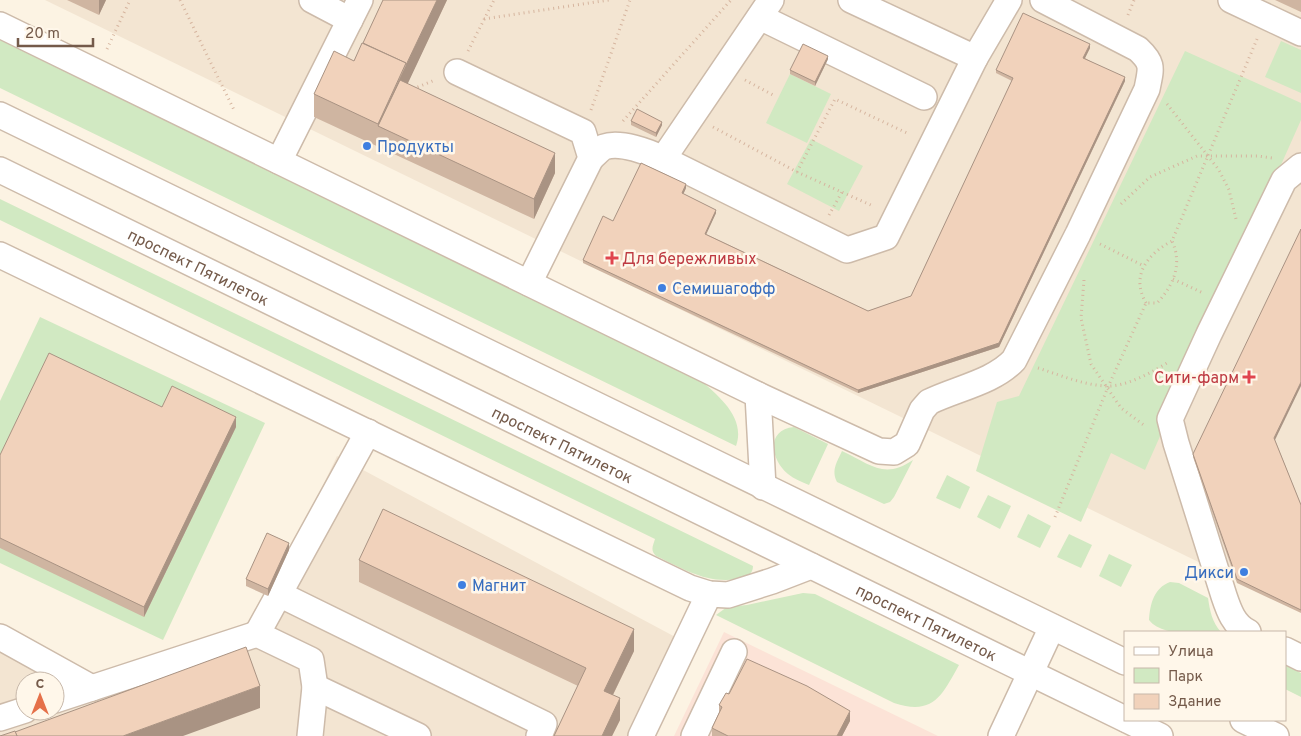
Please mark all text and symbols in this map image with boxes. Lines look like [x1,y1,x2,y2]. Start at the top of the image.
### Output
scale bar [18,15,92,47]
text: 20 m [25,25,60,44]
place label: Продукты [377,138,454,158]
marker: Продукты [361,140,373,152]
street label: проспект Пятилеток [124,226,272,312]
place label: Для бережливых [622,250,757,270]
marker: Для бережливых [606,252,618,264]
place label: Семишагофф [672,280,776,300]
marker: Семишагофф [656,282,668,294]
place label: Сити-фарм [1154,369,1239,389]
marker: Сити-фарм [1243,371,1255,383]
street label: проспект Пятилеток [488,403,636,489]
place label: Дикси [1184,564,1234,584]
marker: Дикси [1238,566,1250,578]
place label: Магнит [472,577,526,597]
marker: Магнит [456,579,468,591]
street label: проспект Пятилеток [852,581,1000,667]
legend [1124,631,1286,721]
text: Улица [1168,643,1213,662]
text: Парк [1168,668,1203,687]
north arrow [15,671,65,721]
text: С [36,676,45,693]
text: Здание [1168,693,1221,712]

